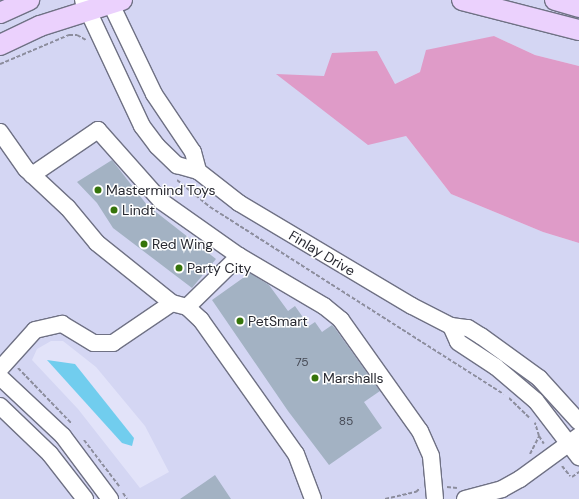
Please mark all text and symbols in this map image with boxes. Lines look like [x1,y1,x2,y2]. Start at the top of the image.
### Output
place label: Mastermind Toys [106,182,216,198]
marker: Mastermind Toys [93,185,103,195]
place label: Lindt [122,202,155,218]
marker: Lindt [109,205,119,215]
street label: Finlay Drive [286,227,358,279]
place label: Red Wing [152,236,213,252]
marker: Red Wing [139,239,149,249]
place label: Party City [187,260,251,276]
marker: Party City [174,263,184,273]
place label: PetSmart [248,313,308,329]
marker: PetSmart [235,316,245,326]
house number: 75 [295,356,309,370]
place label: Marshalls [323,370,384,386]
marker: Marshalls [310,373,320,383]
house number: 85 [339,415,353,429]

